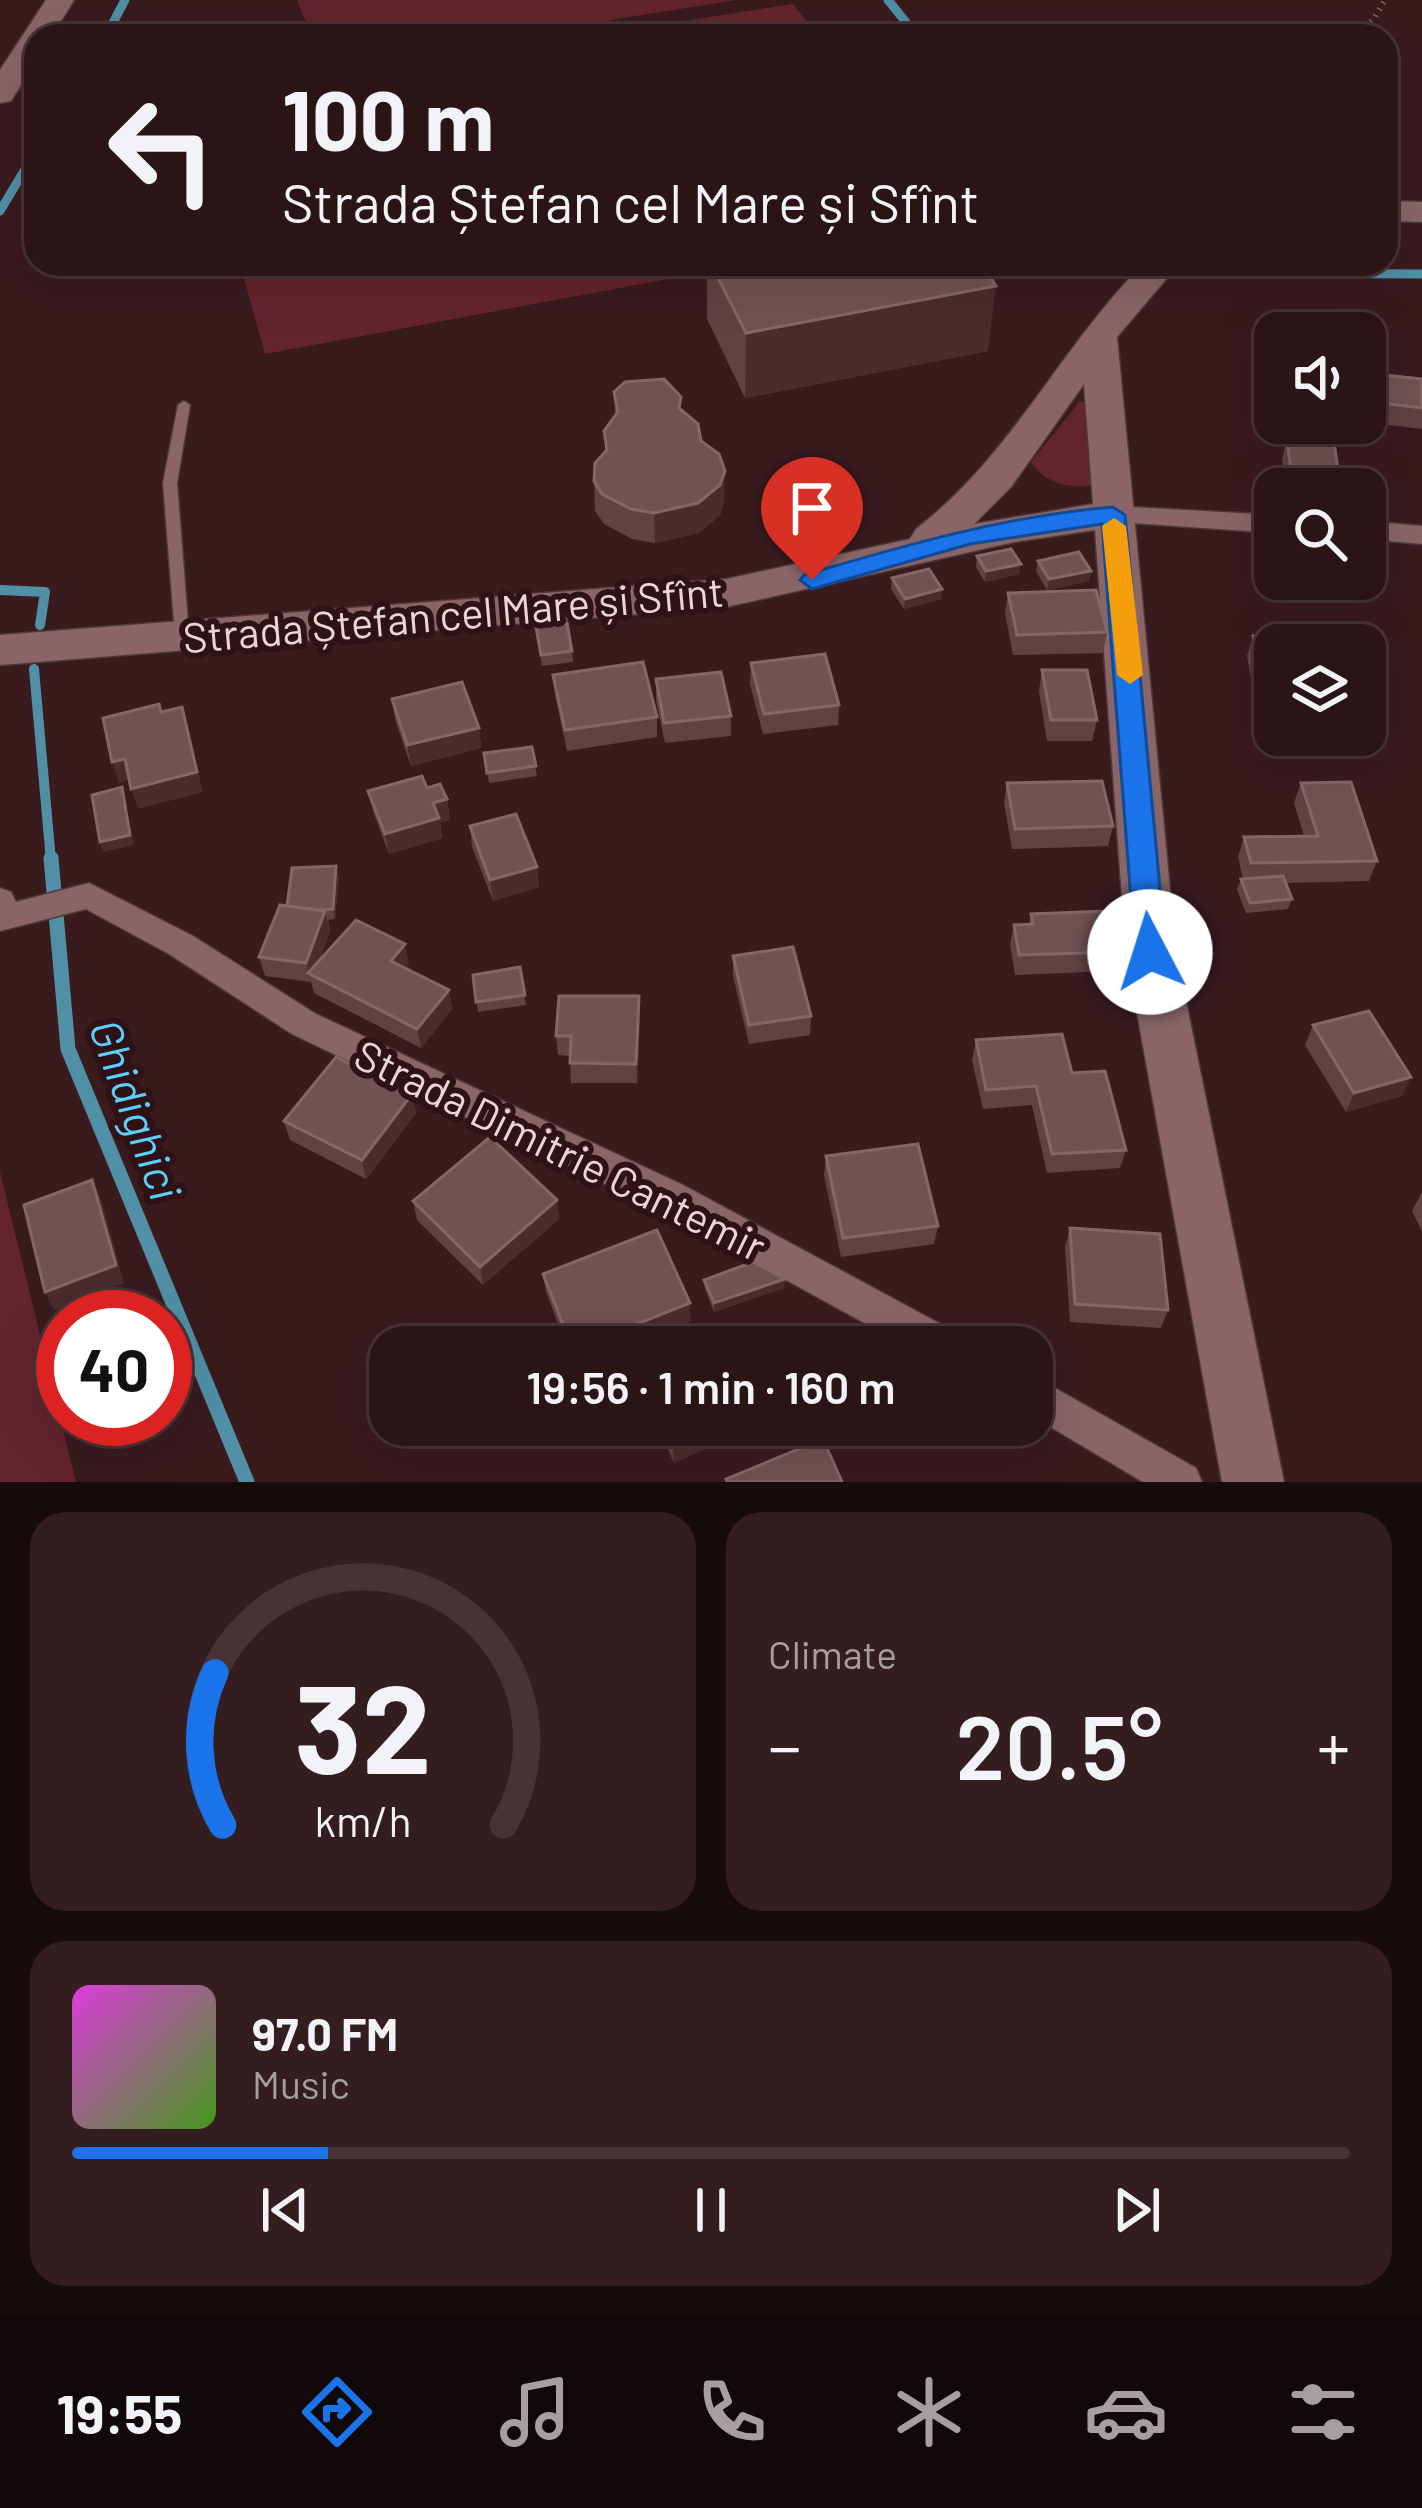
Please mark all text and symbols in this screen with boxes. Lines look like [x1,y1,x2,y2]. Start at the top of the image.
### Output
text: 100 m [282,67,494,168]
icon: left [84,72,240,228]
text: Strada Ștefan cel Mare și Sfînt [282,169,980,234]
map controls [1254,312,1386,756]
button: sound [1254,312,1386,444]
pin [761,457,863,580]
button: search [1254,468,1386,600]
icon: arrive [779,475,845,541]
street label: Strada Ștefan cel Mare și Sfînt [181,564,725,663]
button: layers [1254,624,1386,756]
position arrow [1087,889,1213,1015]
water label: Ghidighici [79,1011,195,1207]
street label: Strada Dimitrie Cantemir [348,1028,774,1270]
speed limit sign: 40 [36,1290,192,1446]
text: 19:56 · 1 min · 160 m [526,1359,896,1413]
text: Climate [768,1630,897,1677]
text: 32 [294,1649,432,1799]
text: 20.5° [956,1690,1163,1798]
text: − [768,1705,801,1784]
text: + [1317,1705,1350,1784]
text: km/h [314,1793,412,1845]
text: 97.0 FM [252,2006,398,2060]
text: Music [252,2060,350,2107]
icon: previous [252,2177,318,2243]
icon: pause [678,2177,744,2243]
icon: next [1104,2177,1170,2243]
icon: directions [295,2370,379,2454]
icon: music [493,2370,577,2454]
icon: phone [690,2370,774,2454]
icon: climate [887,2370,971,2454]
icon: car [1084,2370,1168,2454]
icon: filters [1281,2370,1365,2454]
text: 19:55 [57,2380,182,2445]

